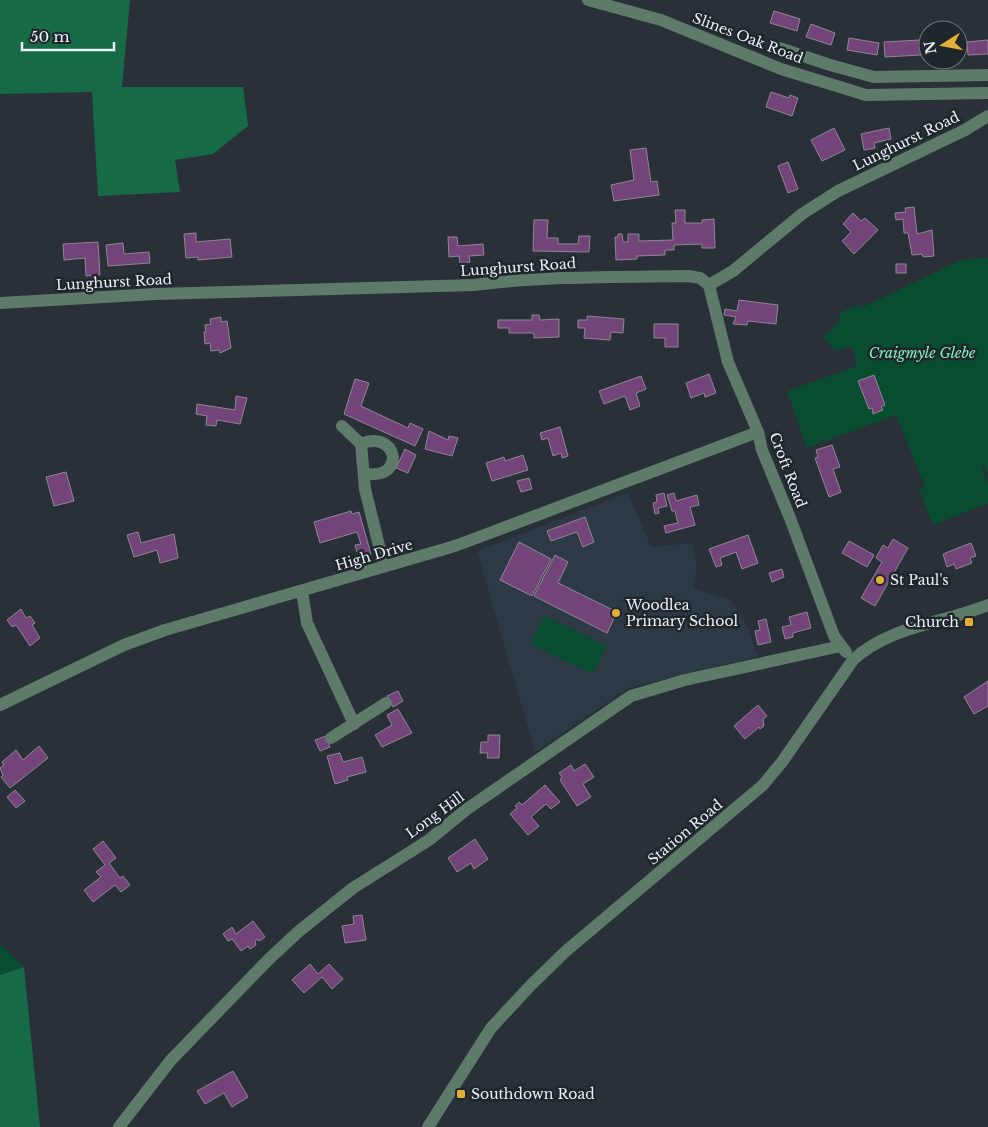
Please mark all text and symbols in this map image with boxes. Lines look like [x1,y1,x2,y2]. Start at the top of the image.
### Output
street label: Slines Oak Road [690,9,806,68]
scale bar [22,20,115,52]
north arrow [918,20,968,70]
text: 50 m [30,27,70,46]
text: N [920,39,940,56]
street label: Lunghurst Road [850,107,963,175]
street label: Lunghurst Road [459,254,577,280]
street label: Lunghurst Road [56,270,173,294]
park label: Craigmyle Glebe [869,344,976,362]
street label: Croft Road [765,430,811,511]
street label: High Drive [333,535,415,575]
place label: St Paul's [890,571,949,589]
marker: St Paul's [874,574,886,586]
place label: Woodlea Primary School [625,596,739,630]
marker: Woodlea Primary School [610,607,622,619]
place label: Church [905,613,959,631]
marker: Church [963,616,975,628]
street label: Long Hill [402,787,468,842]
street label: Station Road [644,795,726,869]
place label: Southdown Road [471,1085,595,1103]
marker: Southdown Road [455,1088,467,1100]

